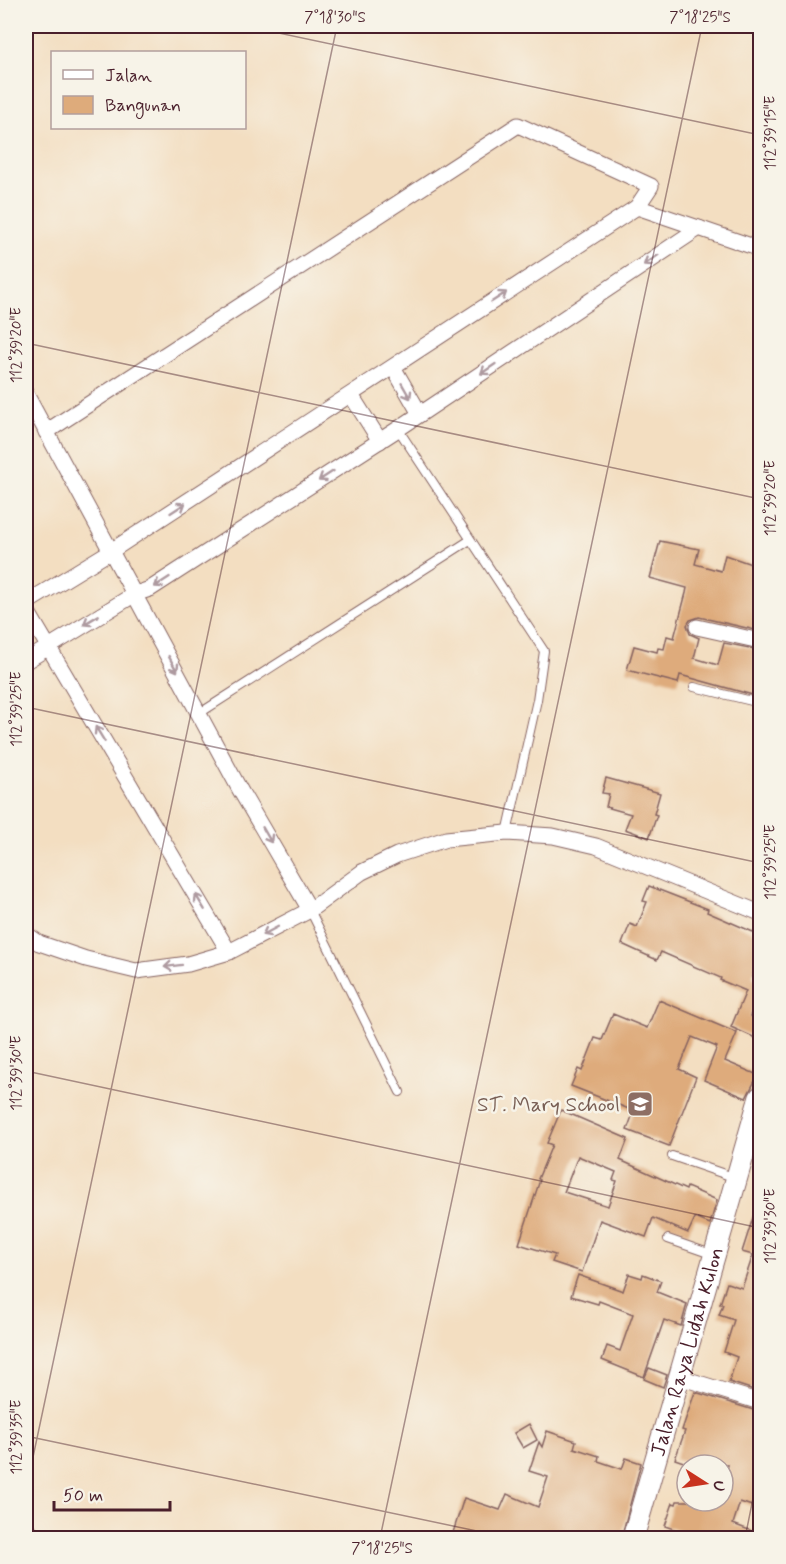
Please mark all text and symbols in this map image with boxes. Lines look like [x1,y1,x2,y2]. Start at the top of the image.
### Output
text: 7°18'30"S [304,8,366,28]
text: 7°18'25"S [669,8,731,28]
legend [51,51,246,129]
text: Jalan [105,64,152,88]
text: Bangunan [105,94,181,119]
text: 112°39'15"E [761,95,781,171]
one-way arrow [643,254,659,266]
one-way arrow [491,291,508,304]
text: 112°39'20"E [7,307,27,383]
one-way arrow [480,362,497,375]
one-way arrow [401,382,413,399]
text: 112°39'20"E [761,460,781,536]
one-way arrow [318,470,334,482]
one-way arrow [169,501,186,513]
one-way arrow [154,576,171,588]
one-way arrow [83,615,100,627]
one-way arrow [167,655,179,672]
text: 112°39'25"E [7,671,27,747]
one-way arrow [94,726,106,743]
text: 112°39'25"E [761,824,781,900]
one-way arrow [261,826,273,843]
one-way arrow [193,894,205,911]
one-way arrow [262,925,279,937]
one-way arrow [163,961,183,972]
text: 112°39'30"E [7,1035,27,1111]
school or university icon: ST. Mary School [625,1089,655,1119]
place label: ST. Mary School [477,1091,620,1119]
text: 112°39'30"E [761,1188,781,1264]
street label: Jalan Raya Lidah Kulon [644,1244,731,1460]
text: 112°39'35"E [7,1399,27,1475]
north arrow [675,1453,735,1513]
scale bar [54,1474,170,1512]
text: U [707,1479,730,1493]
text: 50 m [63,1484,103,1508]
text: 7°18'25"S [351,1539,413,1559]

